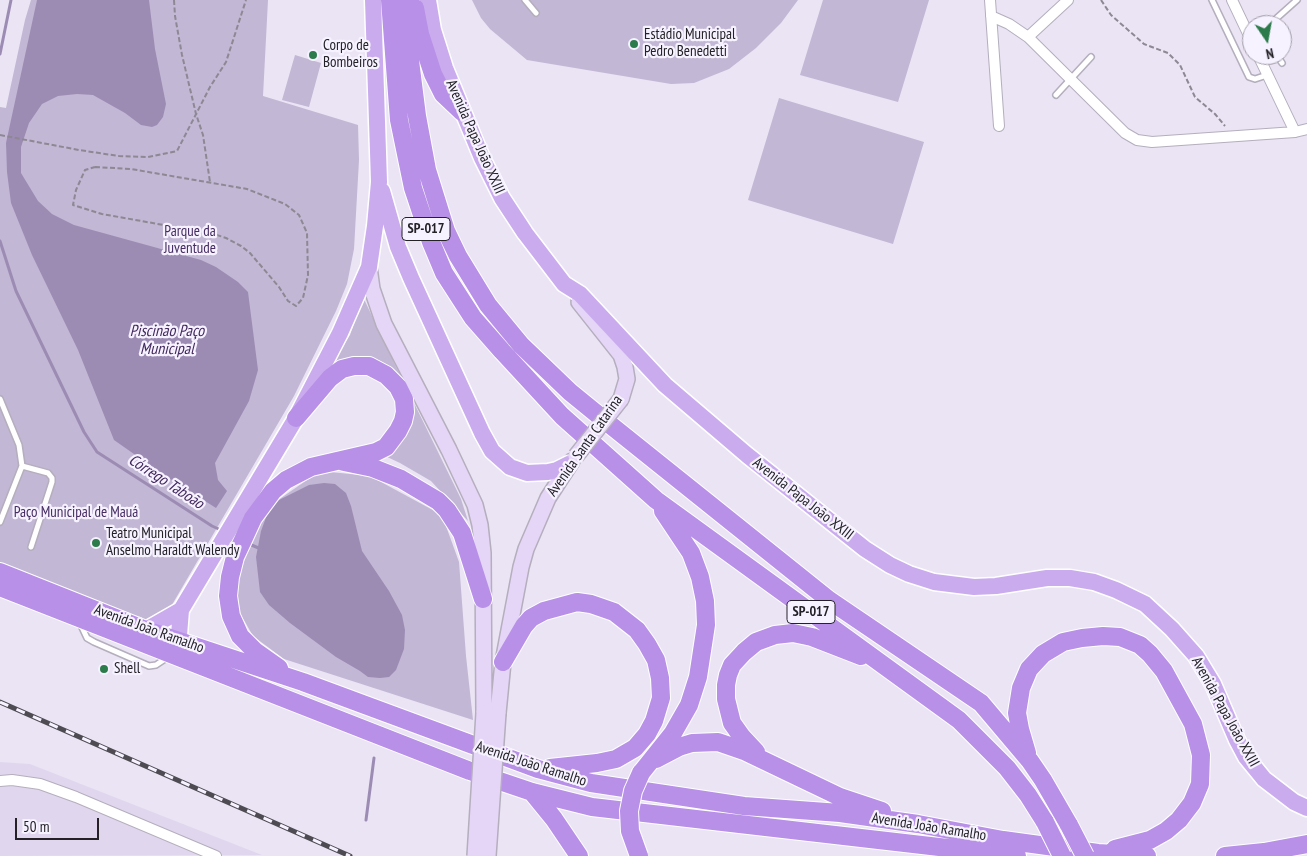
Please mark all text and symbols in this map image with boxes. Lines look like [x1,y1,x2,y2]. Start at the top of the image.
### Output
north arrow [1242,15,1292,65]
place label: Estádio Municipal Pedro Benedetti [644,26,736,61]
place label: Corpo de Bombeiros [323,37,378,72]
marker: Estádio Municipal Pedro Benedetti [628,38,640,50]
text: N [1264,44,1275,63]
marker: Corpo de Bombeiros [307,49,319,61]
street label: Avenida Papa João XXIII [442,77,508,197]
road number: SP-017 [402,218,450,240]
park label: Parque da Juventude [164,223,216,258]
water label: Piscinão Paço Municipal [130,321,204,359]
street label: Avenida Santa Catarina [543,392,627,500]
water label: Córrego Taboão [125,451,207,513]
street label: Avenida Papa João XXIII [749,454,857,544]
park label: Paço Municipal de Mauá [14,504,138,522]
place label: Teatro Municipal Anselmo Haraldt Walendy [106,525,239,560]
marker: Teatro Municipal Anselmo Haraldt Walendy [90,537,102,549]
road number: SP-017 [787,600,835,624]
street label: Avenida João Ramalho [92,601,206,657]
street label: Avenida Papa João XXIII [1187,654,1263,770]
place label: Shell [114,660,140,678]
marker: Shell [98,663,110,675]
street label: Avenida João Ramalho [473,738,589,790]
scale bar [18,808,101,840]
street label: Avenida João Ramalho [871,809,987,845]
text: 50 m [23,817,49,836]

